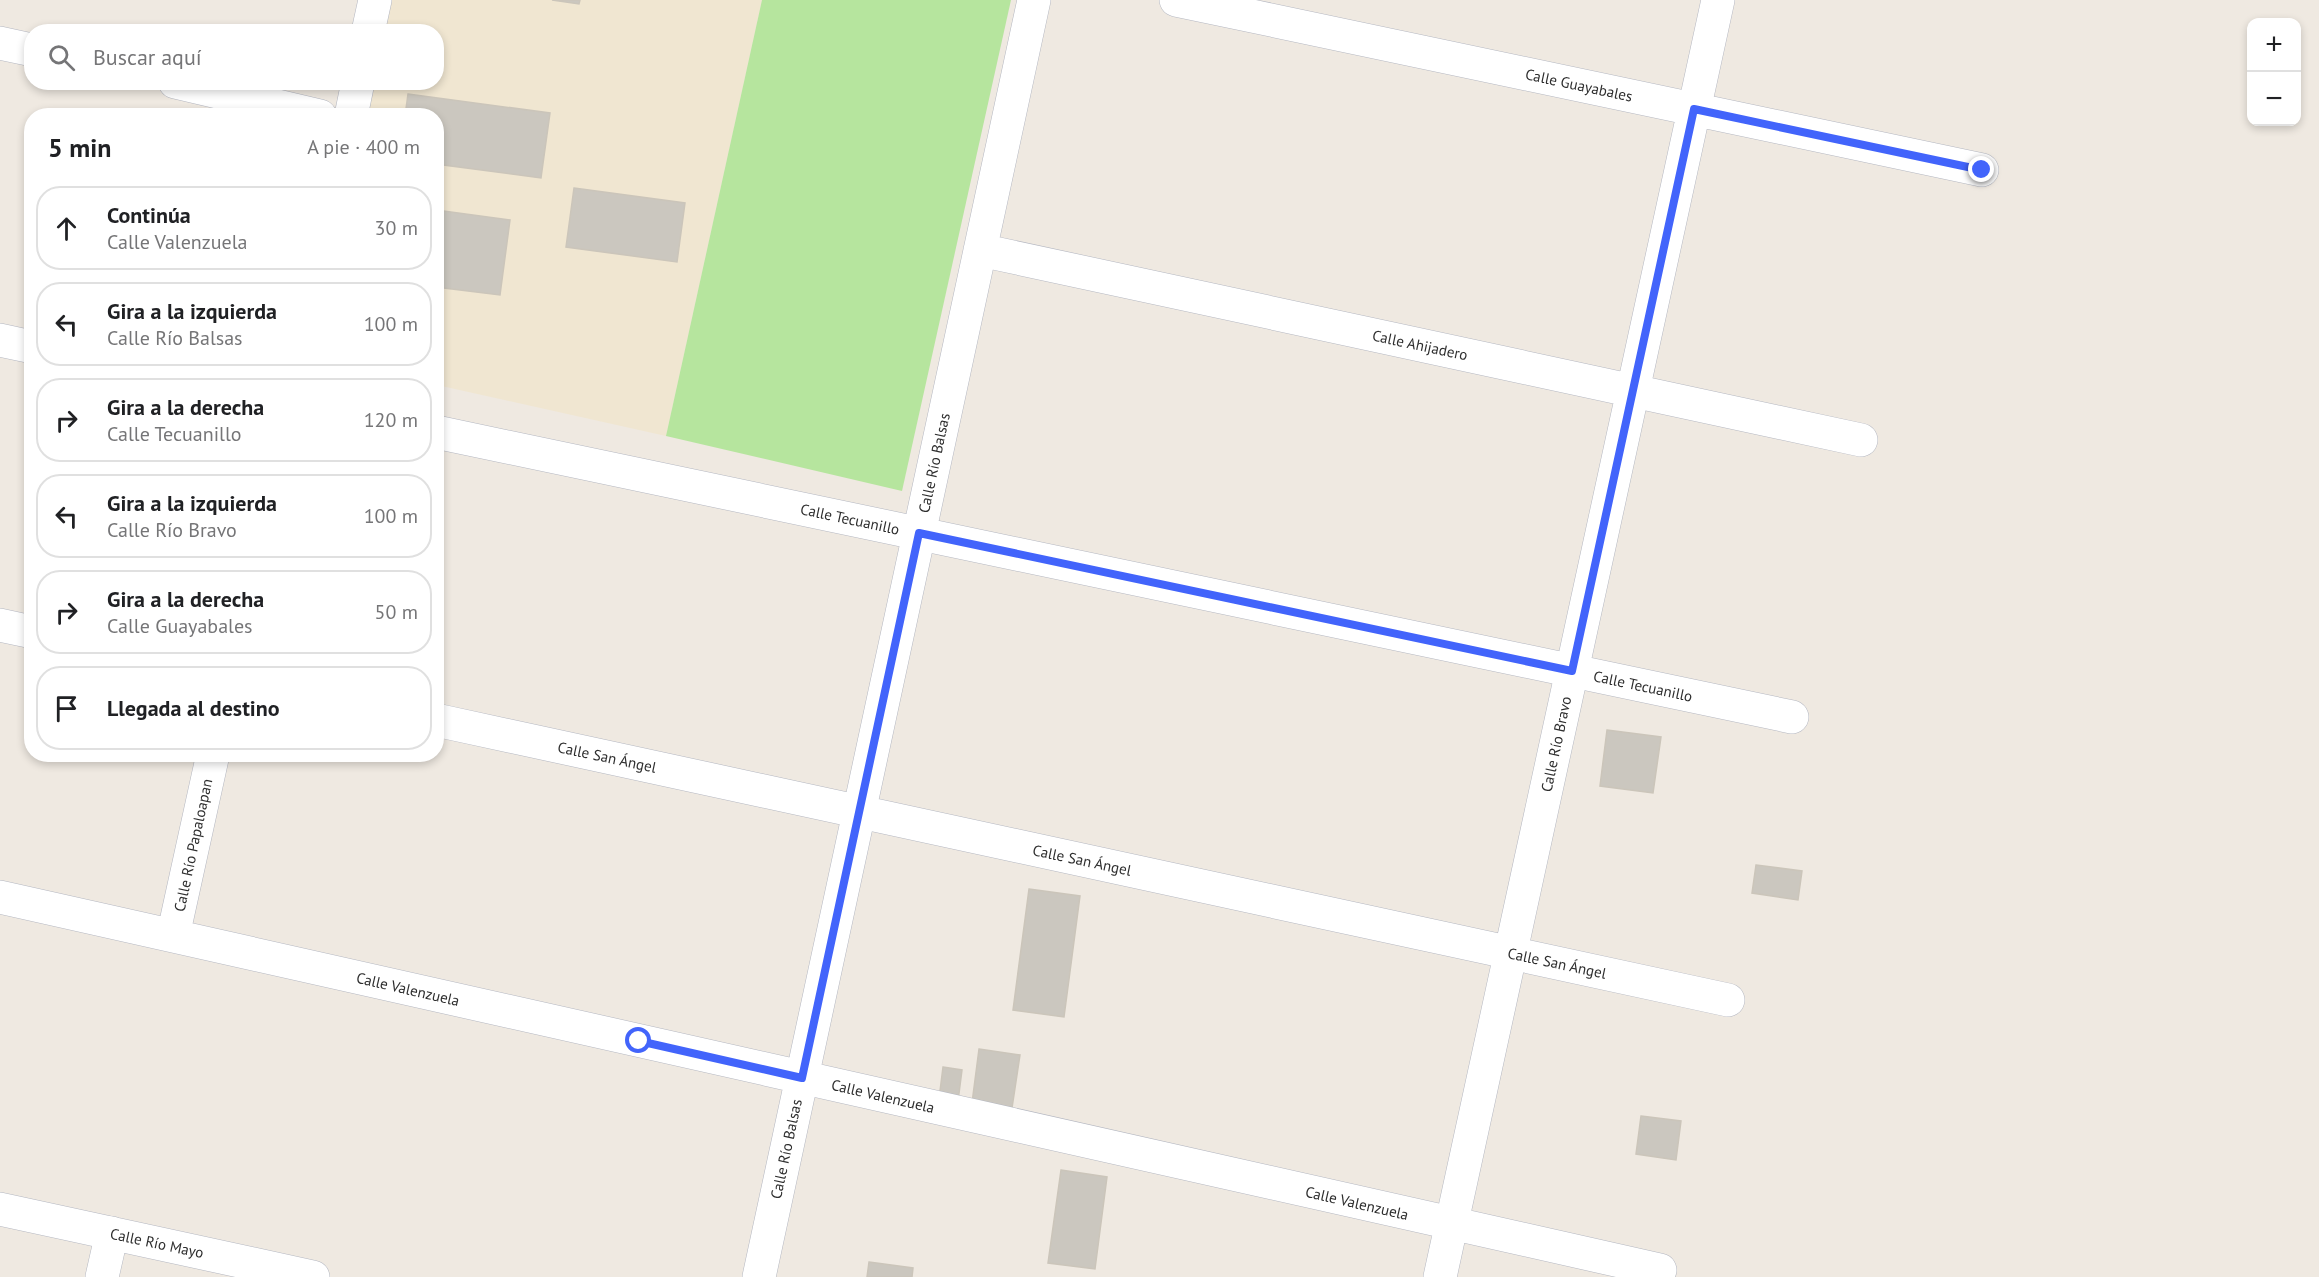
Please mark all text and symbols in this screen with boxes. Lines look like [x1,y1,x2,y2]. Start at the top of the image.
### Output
map controls [2247,18,2301,126]
button: + [2247,18,2301,72]
search box [24,24,444,90]
icon: search [45,41,78,74]
text: Buscar aquí [93,43,202,71]
street label: Calle Guayabales [1524,64,1634,106]
button: − [2247,72,2301,126]
text: 5 min [48,131,111,164]
text: A pie · 400 m [307,134,420,160]
route end [1968,156,1994,182]
text: Continúa [107,201,191,229]
icon: ahead [50,212,83,245]
text: 30 m [375,215,418,241]
text: Calle Valenzuela [107,229,247,255]
text: Gira a la izquierda [107,297,277,325]
icon: left [50,308,83,341]
text: 100 m [364,311,418,337]
text: Calle Río Balsas [107,325,243,351]
street label: Calle Ahijadero [1371,326,1469,364]
text: Gira a la derecha [107,393,264,421]
icon: right [50,404,83,437]
text: 120 m [364,407,418,433]
street label: Calle Río Balsas [914,411,954,515]
text: Calle Tecuanillo [107,421,241,447]
text: Gira a la izquierda [107,489,277,517]
street label: Calle Tecuanillo [799,499,901,539]
icon: left [50,500,83,533]
text: 100 m [364,503,418,529]
text: Calle Río Bravo [107,517,237,543]
text: Gira a la derecha [107,585,264,613]
icon: right [50,596,83,629]
text: 50 m [375,599,418,625]
text: Calle Guayabales [107,613,253,639]
street label: Calle Tecuanillo [1592,666,1694,706]
icon: arrive [50,692,83,725]
text: Llegada al destino [107,694,280,722]
street label: Calle Río Bravo [1537,694,1575,794]
street label: Calle San Ángel [556,737,659,777]
street label: Calle Río Papaloapan [170,777,216,913]
street label: Calle San Ángel [1031,840,1134,880]
street label: Calle San Ángel [1506,943,1609,983]
street label: Calle Valenzuela [355,968,461,1010]
route start [625,1027,651,1053]
street label: Calle Valenzuela [830,1075,936,1117]
street label: Calle Río Balsas [766,1097,806,1201]
street label: Calle Valenzuela [1304,1182,1410,1224]
street label: Calle Río Mayo [108,1224,206,1262]

